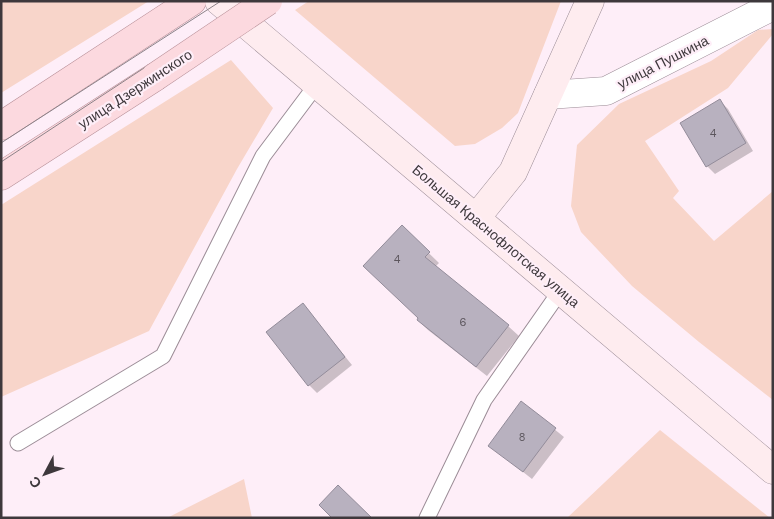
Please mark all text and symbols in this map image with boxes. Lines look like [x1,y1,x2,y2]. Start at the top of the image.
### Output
street label: улица Пушкина [614,31,712,93]
street label: улица Дзержинского [75,45,196,133]
house number: 4 [710,126,717,140]
street label: Большая Краснофлотская улица [409,161,584,311]
house number: 4 [394,252,401,266]
house number: 6 [460,315,467,329]
house number: 8 [519,430,525,444]
north arrow [20,449,70,499]
text: С [25,473,45,492]

